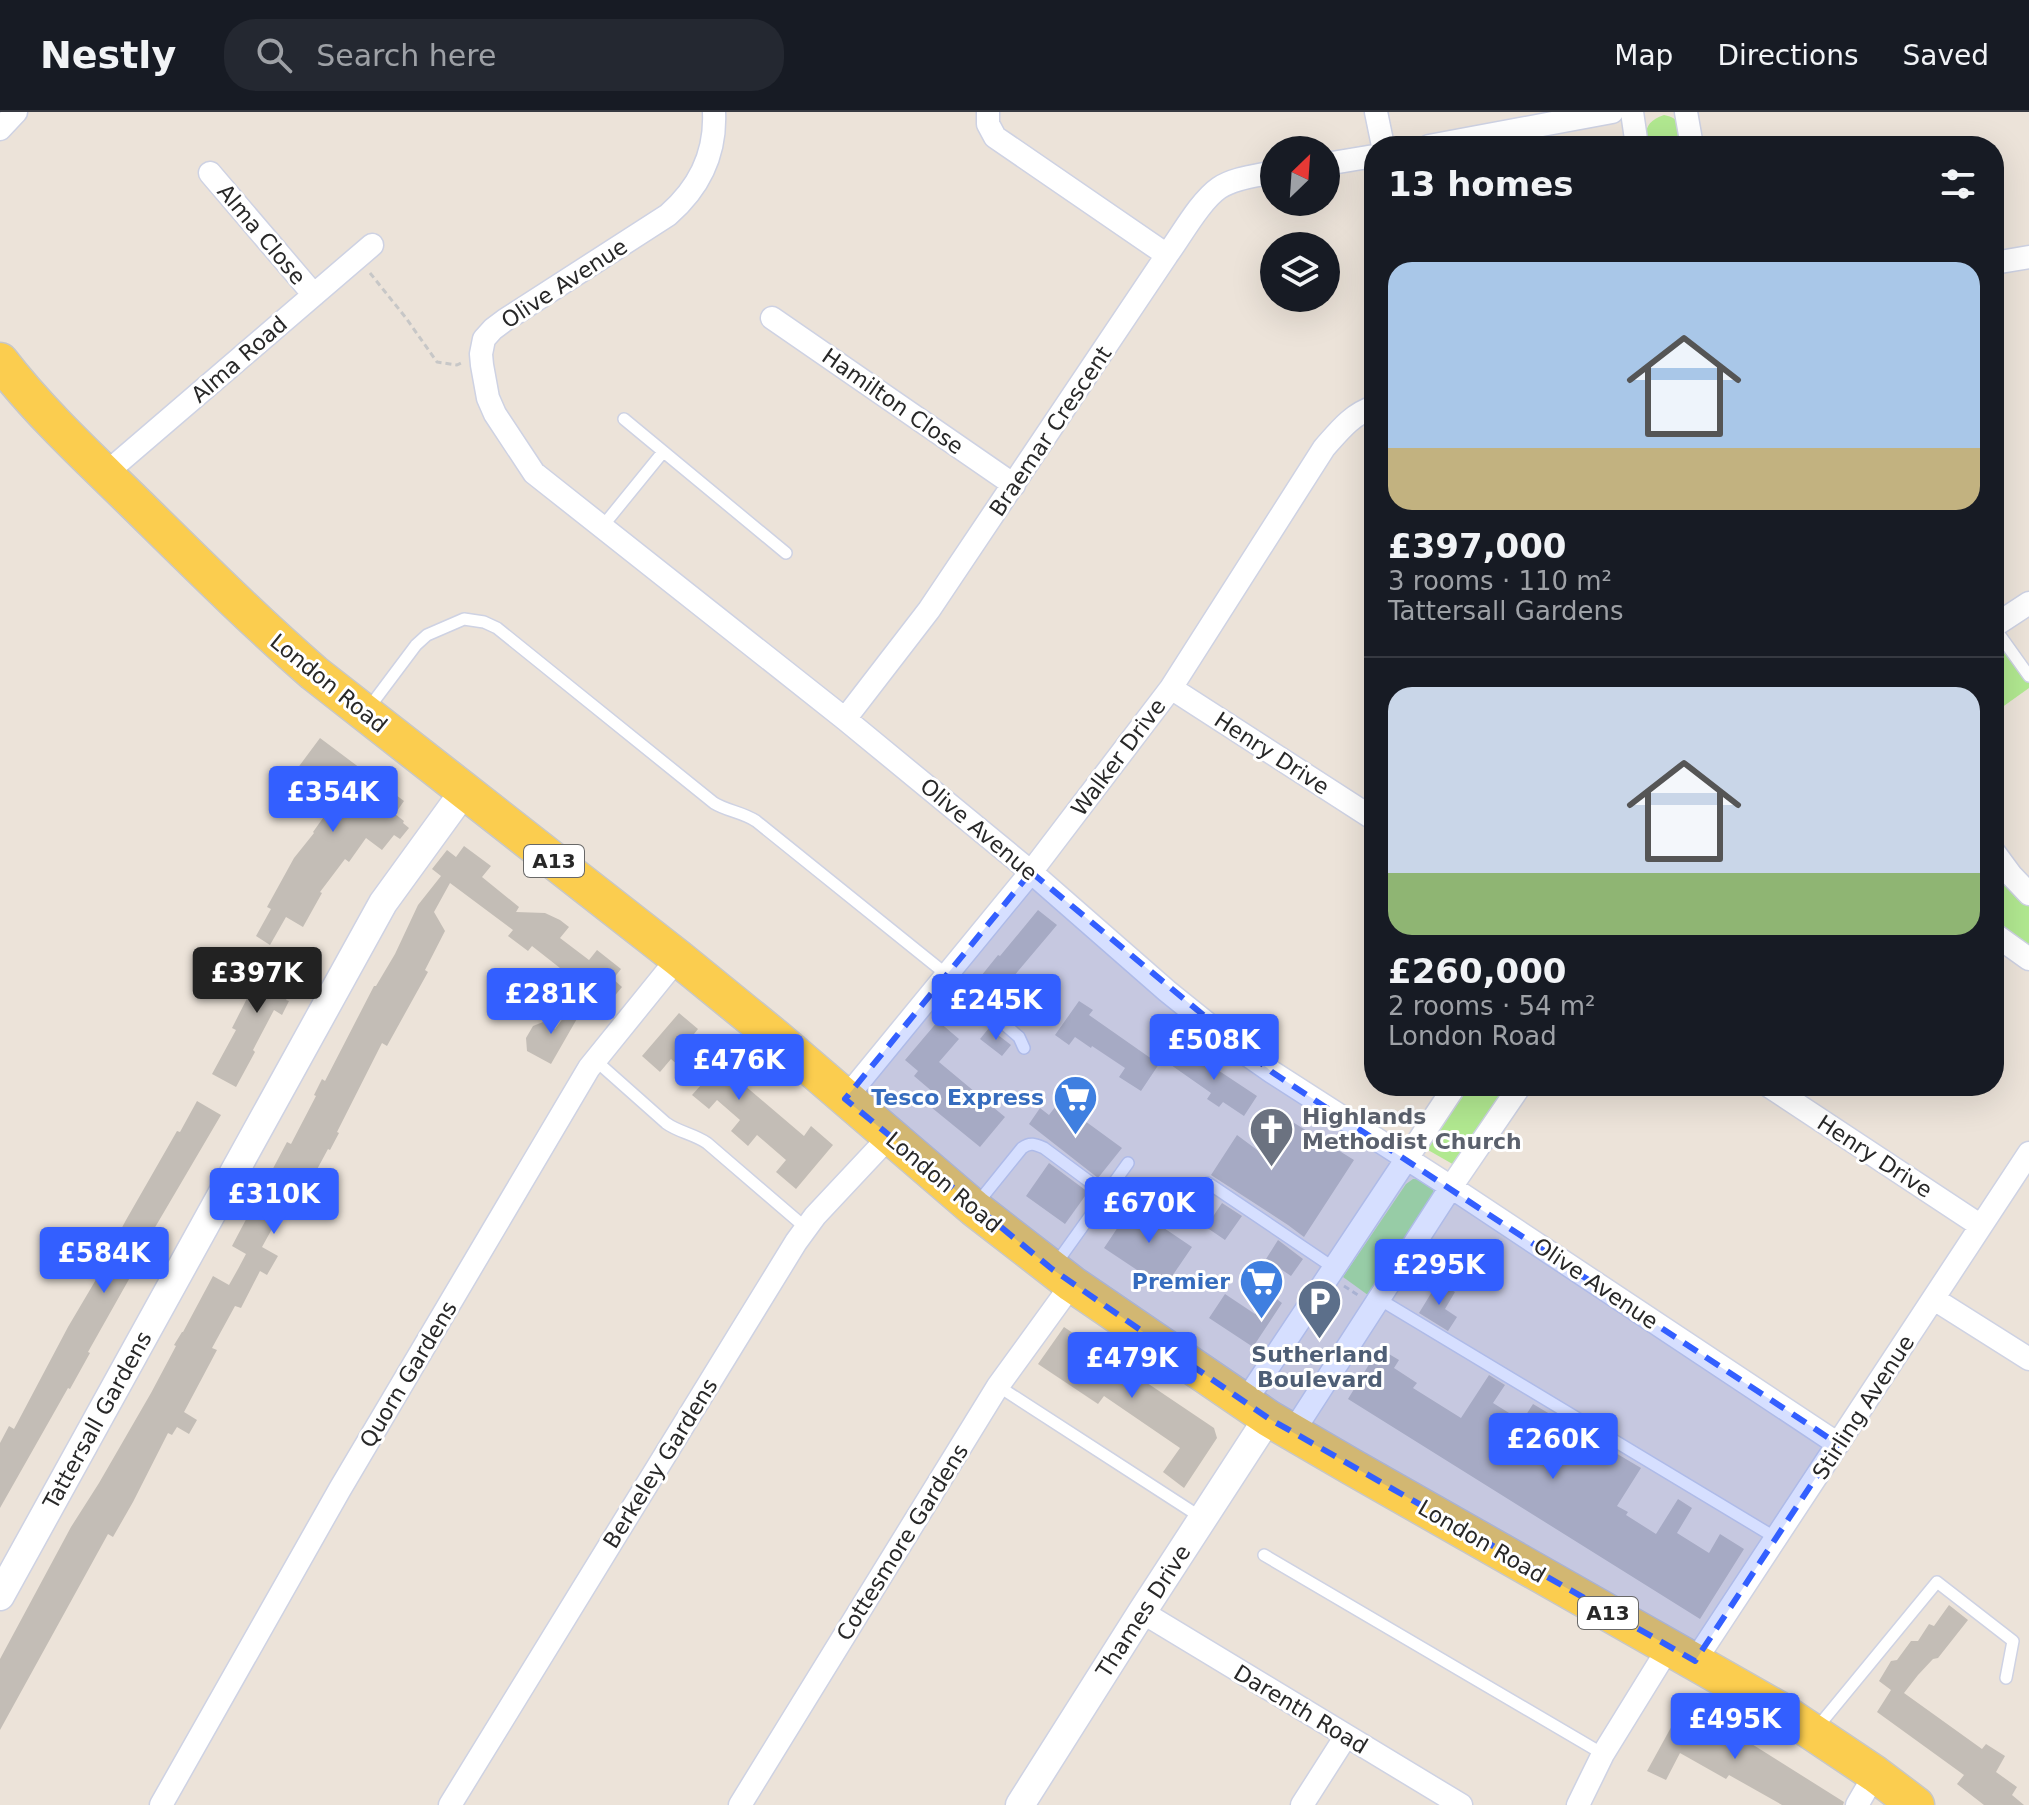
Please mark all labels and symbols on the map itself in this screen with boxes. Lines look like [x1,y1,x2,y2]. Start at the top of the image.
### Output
north arrow [1260,136,1340,216]
street label: Alma Close [213,179,311,289]
street label: Olive Avenue [497,233,632,333]
street label: Alma Road [186,311,292,408]
street label: Braemar Crescent [984,341,1117,521]
street label: Hamilton Close [817,343,968,459]
street label: London Road [265,629,392,738]
street label: Walker Drive [1066,694,1171,821]
street label: Henry Drive [1210,707,1334,800]
pin: £354K [277,766,389,834]
street label: Olive Avenue [915,773,1042,886]
road number: A13 [524,845,584,877]
pin: £397K [201,947,313,1015]
pin: £281K [495,968,607,1036]
pin: £245K [940,974,1052,1042]
pin: £508K [1158,1014,1270,1082]
pin: £476K [683,1034,795,1102]
supermarket icon: Tesco Express [1051,1073,1099,1136]
place label: Tesco Express [871,1085,1044,1110]
place label: Highlands Methodist Church [1302,1104,1522,1154]
church icon: Highlands Methodist Church [1247,1105,1295,1168]
street label: Henry Drive [1813,1110,1937,1203]
street label: London Road [881,1127,1006,1238]
pin: £310K [218,1168,330,1236]
pin: £670K [1093,1177,1205,1245]
pin: £584K [48,1227,160,1295]
street label: Olive Avenue [1529,1233,1663,1334]
pin: £295K [1383,1239,1495,1307]
supermarket icon: Premier [1237,1257,1285,1320]
place label: Premier [1132,1269,1230,1294]
parking icon: Sutherland Boulevard [1296,1277,1344,1340]
street label: Quorn Gardens [355,1296,462,1452]
street label: Tattersall Gardens [38,1327,157,1514]
street label: Stirling Avenue [1808,1331,1919,1484]
pin: £479K [1076,1332,1188,1400]
place label: Sutherland Boulevard [1251,1342,1389,1392]
street label: Berkeley Gardens [598,1374,723,1553]
pin: £260K [1497,1413,1609,1481]
street label: Cottesmore Gardens [832,1439,973,1645]
street label: London Road [1414,1495,1550,1588]
street label: Thames Drive [1091,1540,1196,1683]
road number: A13 [1578,1597,1638,1629]
street label: Darenth Road [1229,1660,1372,1759]
pin: £495K [1679,1693,1791,1761]

